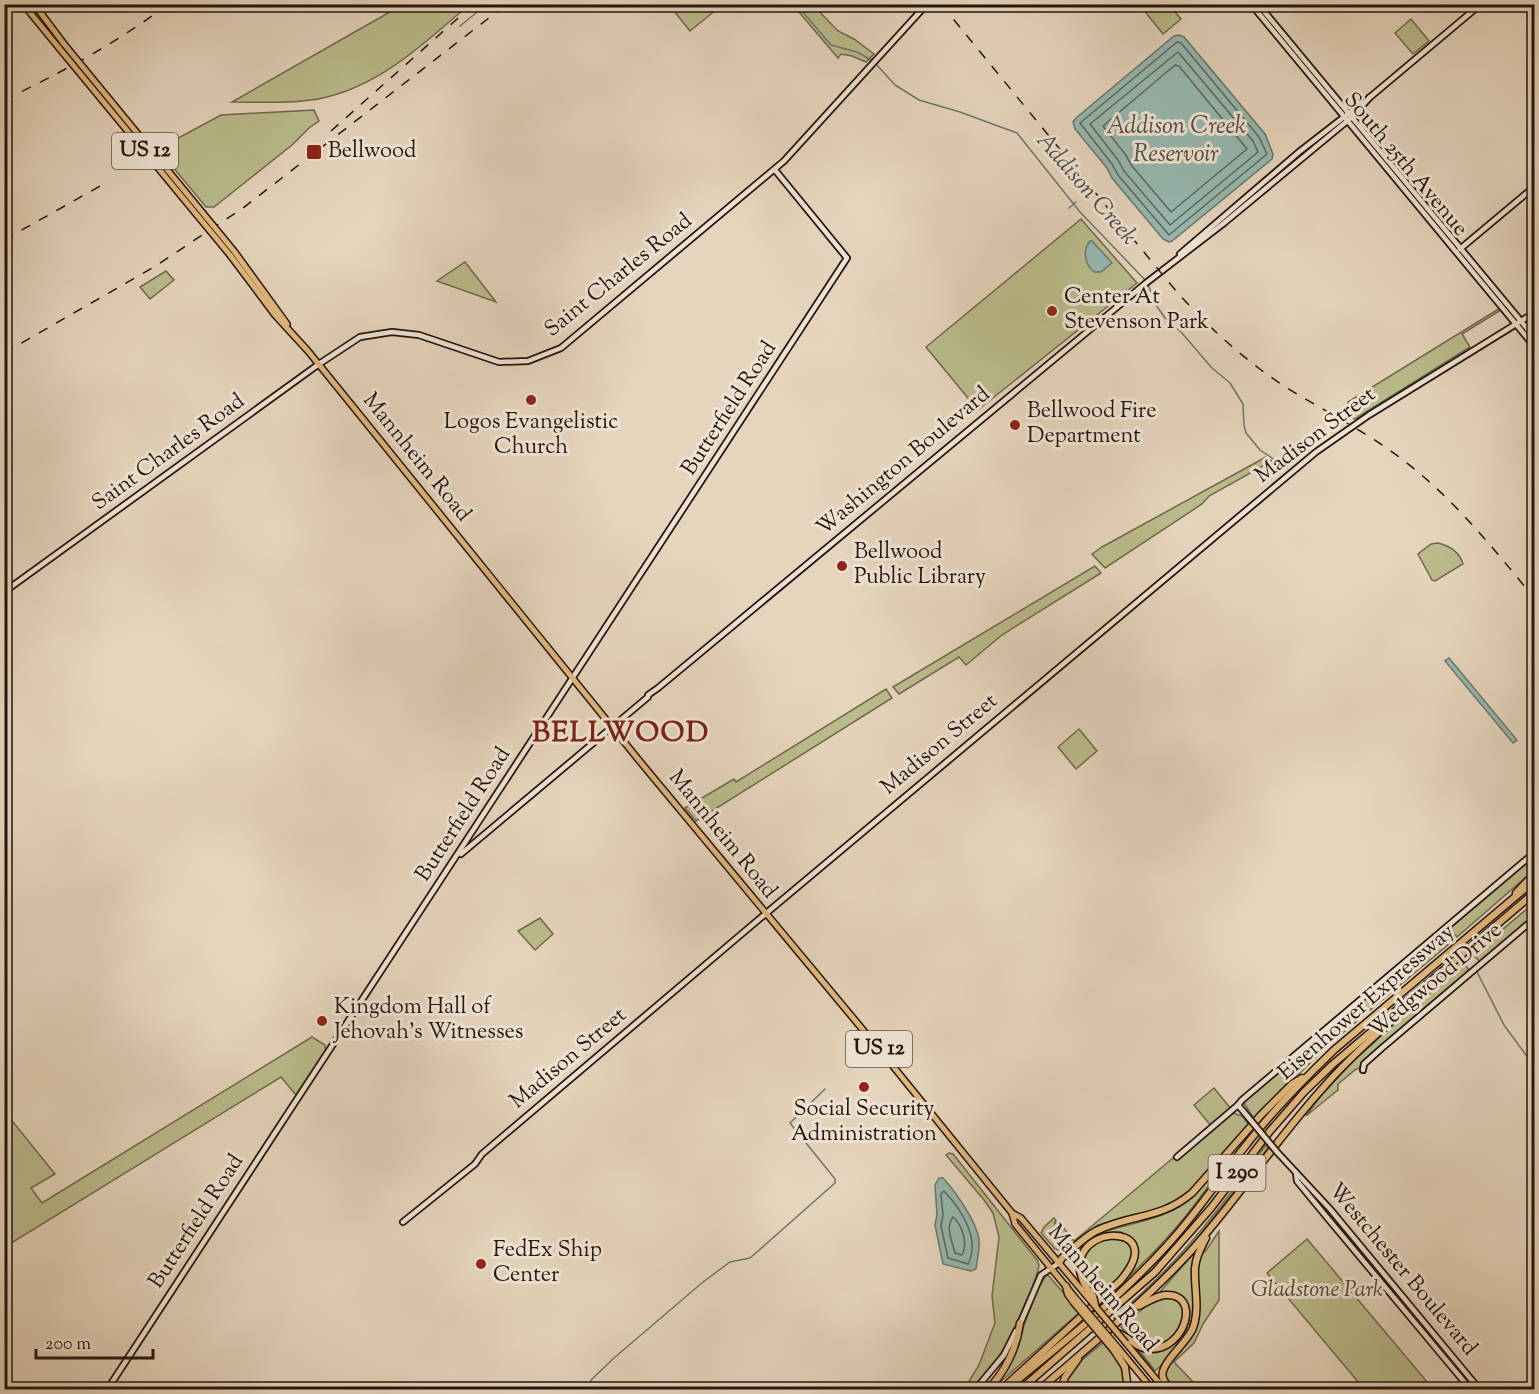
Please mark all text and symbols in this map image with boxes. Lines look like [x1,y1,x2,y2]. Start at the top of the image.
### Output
street label: South 25th Avenue [1335,86,1475,244]
water label: Addison Creek Reservoir [1106,110,1246,172]
water label: Addison Creek [1027,125,1145,253]
road number: US 12 [112,133,178,169]
place label: Bellwood [328,136,416,168]
marker: Bellwood [305,143,323,161]
street label: Saint Charles Road [538,206,700,346]
place label: Center At Stevenson Park [1064,282,1209,339]
marker: Center At Stevenson Park [1045,304,1059,318]
street label: Butterfield Road [674,335,786,483]
street label: Washington Boulevard [810,380,998,544]
street label: Madison Street [1249,380,1383,492]
street label: Saint Charles Road [86,387,252,519]
street label: Mannheim Road [354,387,478,529]
marker: Logos Evangelistic Church [524,393,538,407]
place label: Bellwood Fire Department [1027,396,1157,453]
place label: Logos Evangelistic Church [444,407,618,464]
marker: Bellwood Fire Department [1008,418,1022,432]
place label: Bellwood Public Library [854,537,986,594]
marker: Bellwood Public Library [835,559,849,573]
street label: Madison Street [875,686,1006,804]
district label: BELLWOOD [532,714,710,754]
street label: Butterfield Road [408,741,520,889]
street label: Mannheim Road [660,764,784,906]
street label: Wedgwood Drive [1362,916,1510,1046]
street label: Eisenhower Expressway [1272,917,1462,1089]
place label: Kingdom Hall of Jehovah's Witnesses [333,992,523,1049]
street label: Madison Street [504,1000,635,1118]
marker: Kingdom Hall of Jehovah's Witnesses [315,1014,329,1028]
road number: US 12 [846,1031,912,1067]
marker: Social Security Administration [857,1080,871,1094]
place label: Social Security Administration [791,1094,937,1151]
street label: Butterfield Road [141,1148,253,1296]
road number: I 290 [1208,1155,1266,1191]
street label: Westchester Boulevard [1320,1176,1484,1364]
street label: Mannheim Road [1039,1218,1165,1360]
place label: FedEx Ship Center [493,1235,602,1292]
marker: FedEx Ship Center [474,1257,488,1271]
park label: Gladstone Park [1251,1275,1383,1307]
scale bar [36,1322,153,1360]
text: 200 m [45,1332,91,1358]

